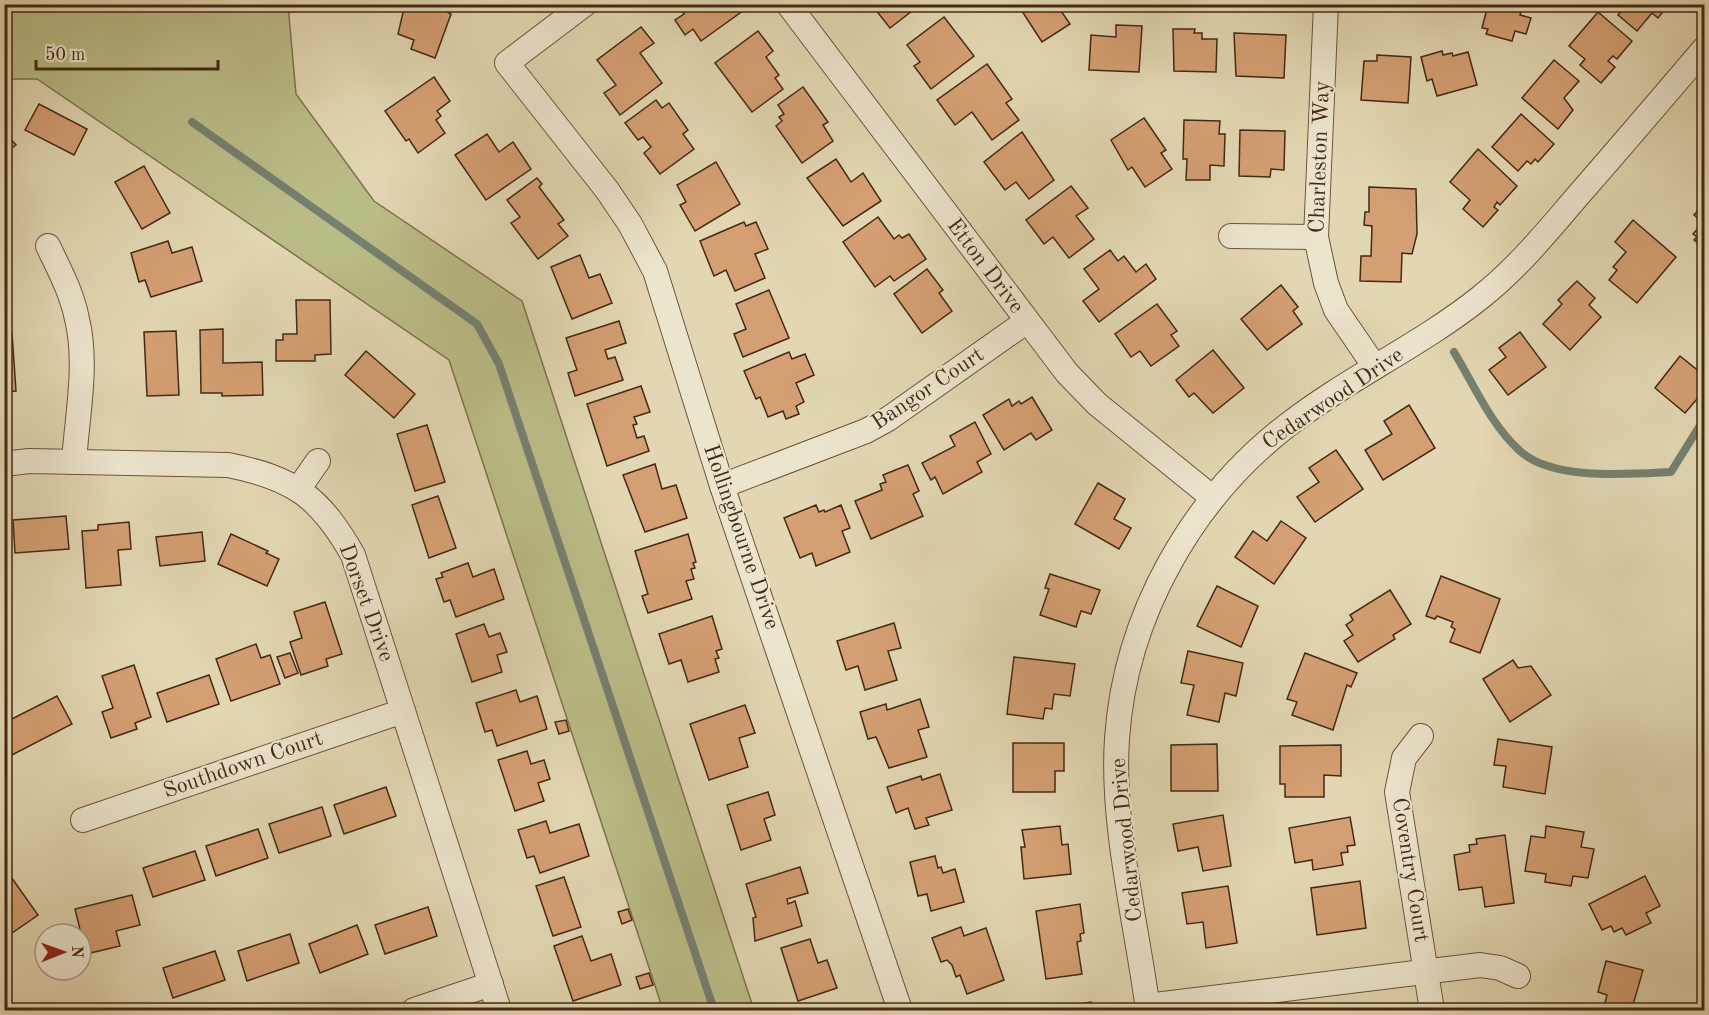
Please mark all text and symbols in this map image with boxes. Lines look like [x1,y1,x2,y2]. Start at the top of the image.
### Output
scale bar [36,33,218,71]
text: 50 m [45,46,85,64]
street label: Charleston Way [1306,80,1334,234]
street label: Etton Drive [942,215,1028,317]
street label: Bangor Court [868,344,988,434]
street label: Cedarwood Drive [1259,344,1407,454]
street label: Hollingbourne Drive [699,442,783,632]
street label: Dorset Drive [335,541,397,665]
street label: Southdown Court [160,727,326,803]
street label: Cedarwood Drive [1107,757,1147,923]
street label: Coventry Court [1388,796,1432,944]
north arrow [33,922,93,982]
text: N [68,946,84,959]

